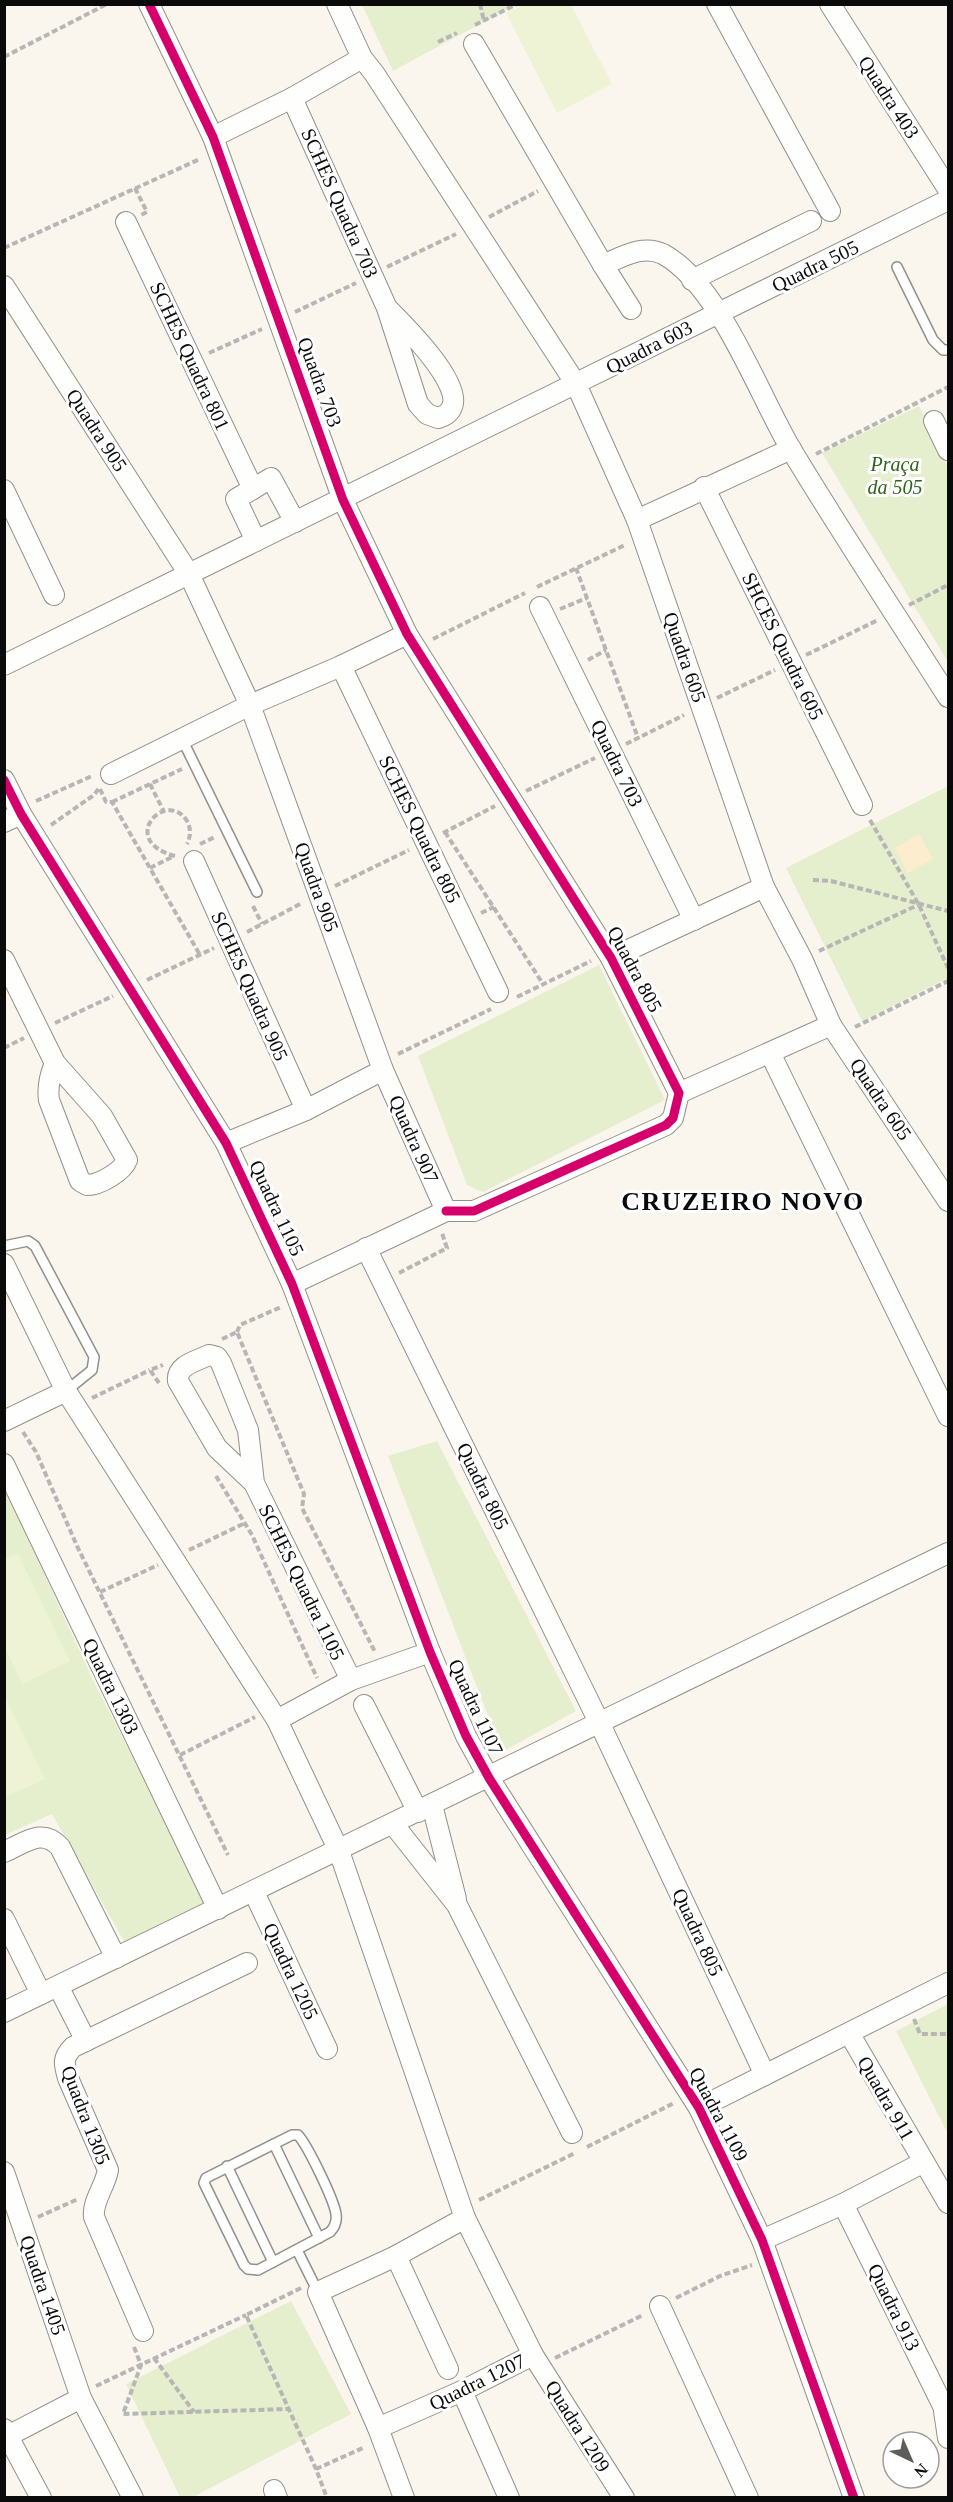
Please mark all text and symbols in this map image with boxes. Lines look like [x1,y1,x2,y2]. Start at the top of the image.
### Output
street label: Quadra 403 [854,52,924,142]
street label: SCHES Quadra 703 [297,125,383,281]
street label: Quadra 505 [768,236,862,296]
street label: SCHES Quadra 801 [146,278,234,434]
street label: Quadra 603 [602,316,696,378]
street label: Quadra 703 [294,334,346,430]
street label: Quadra 905 [62,385,132,475]
park label: Praça da 505 [868,453,923,498]
street label: SHCES Quadra 605 [738,569,828,723]
street label: Quadra 605 [659,609,711,705]
street label: Quadra 703 [587,716,647,810]
street label: SCHES Quadra 805 [375,752,465,906]
street label: Quadra 905 [291,839,343,935]
street label: SCHES Quadra 905 [207,908,293,1064]
street label: Quadra 805 [603,922,667,1016]
street label: Quadra 605 [846,1054,916,1144]
street label: Quadra 907 [385,1092,443,1186]
street label: Quadra 1105 [245,1157,309,1259]
district label: CRUZEIRO NOVO [621,1187,865,1216]
street label: Quadra 805 [453,1439,513,1533]
street label: SCHES Quadra 1105 [255,1501,349,1663]
street label: Quadra 1303 [78,1635,144,1737]
street label: Quadra 1107 [444,1656,508,1758]
street label: Quadra 805 [668,1885,728,1979]
street label: Quadra 1205 [259,1919,323,2023]
street label: Quadra 911 [853,2052,919,2144]
street label: Quadra 1305 [57,2063,115,2167]
street label: Quadra 1109 [685,2063,753,2165]
street label: Quadra 1405 [16,2232,70,2338]
street label: Quadra 913 [864,2260,924,2354]
street label: Quadra 1207 [426,2349,528,2415]
street label: Quadra 1209 [541,2376,615,2476]
north arrow [881,2430,941,2490]
text: N [911,2460,931,2481]

